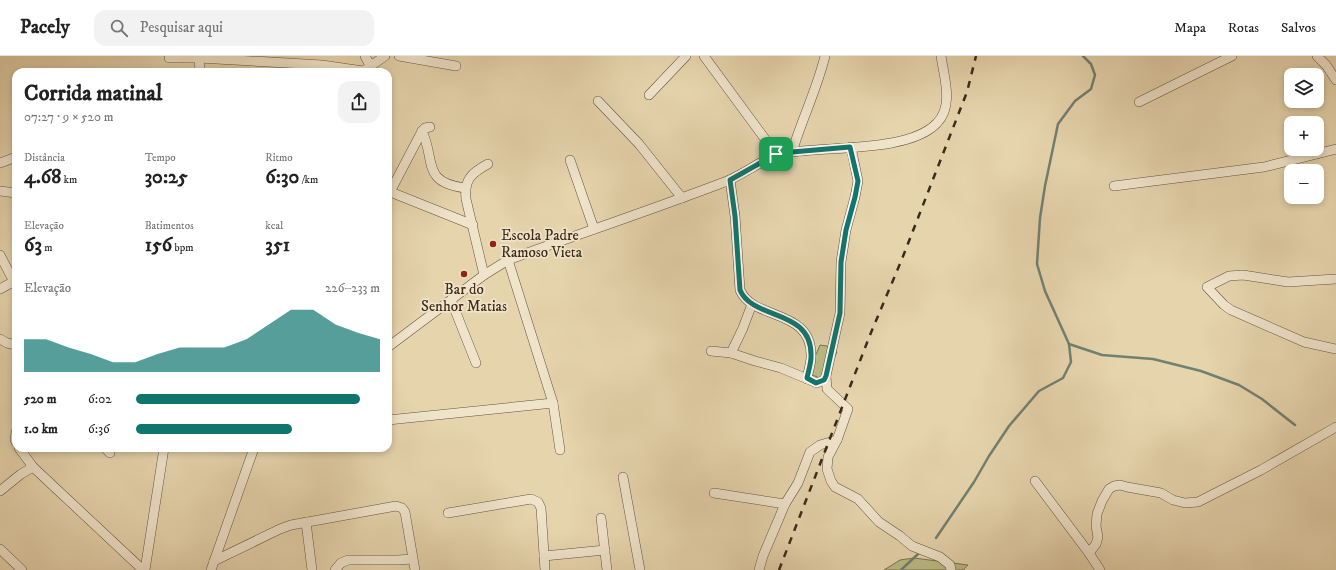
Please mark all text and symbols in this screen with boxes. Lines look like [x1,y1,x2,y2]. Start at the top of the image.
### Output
search box [94,10,374,46]
text: Pacely [20,16,70,39]
icon: search [108,17,130,39]
text: Pesquisar aqui [140,18,223,37]
text: Mapa [1174,19,1206,37]
text: Rotas [1228,19,1259,37]
text: Salvos [1281,19,1316,37]
map controls [1284,68,1324,204]
button: layers [1284,68,1324,108]
text: Corrida matinal [24,80,162,107]
button: share [338,81,380,123]
text: 07:27 · 9 × 520 m [24,109,114,125]
button: + [1284,116,1324,156]
pin [759,137,793,171]
icon: arrive [765,143,787,165]
text: Distância [24,151,65,165]
text: Tempo [145,151,176,165]
text: Ritmo [265,151,293,165]
button: − [1284,164,1324,204]
text: 4.68 [24,165,61,190]
text: 30:25 [145,165,188,190]
text: 6:30 [265,165,299,190]
text: km [61,173,77,187]
text: /km [299,173,318,187]
text: Elevação [24,219,64,233]
text: Batimentos [145,219,194,233]
text: kcal [265,219,283,233]
place label: Escola Padre Ramoso Vieta [501,226,583,262]
text: 63 [24,233,42,258]
text: 156 [145,233,172,258]
text: 351 [265,233,290,258]
marker: Escola Padre Ramoso Vieta [488,239,498,249]
text: m [42,241,53,255]
text: bpm [172,241,194,255]
marker: Bar do Senhor Matias [459,269,469,279]
text: Elevação [24,280,71,296]
text: 226–233 m [325,280,380,296]
place label: Bar do Senhor Matias [421,280,507,316]
text: 520 m [24,391,56,407]
text: 6:02 [88,391,112,407]
text: 1.0 km [24,421,58,437]
text: 6:36 [88,421,110,437]

